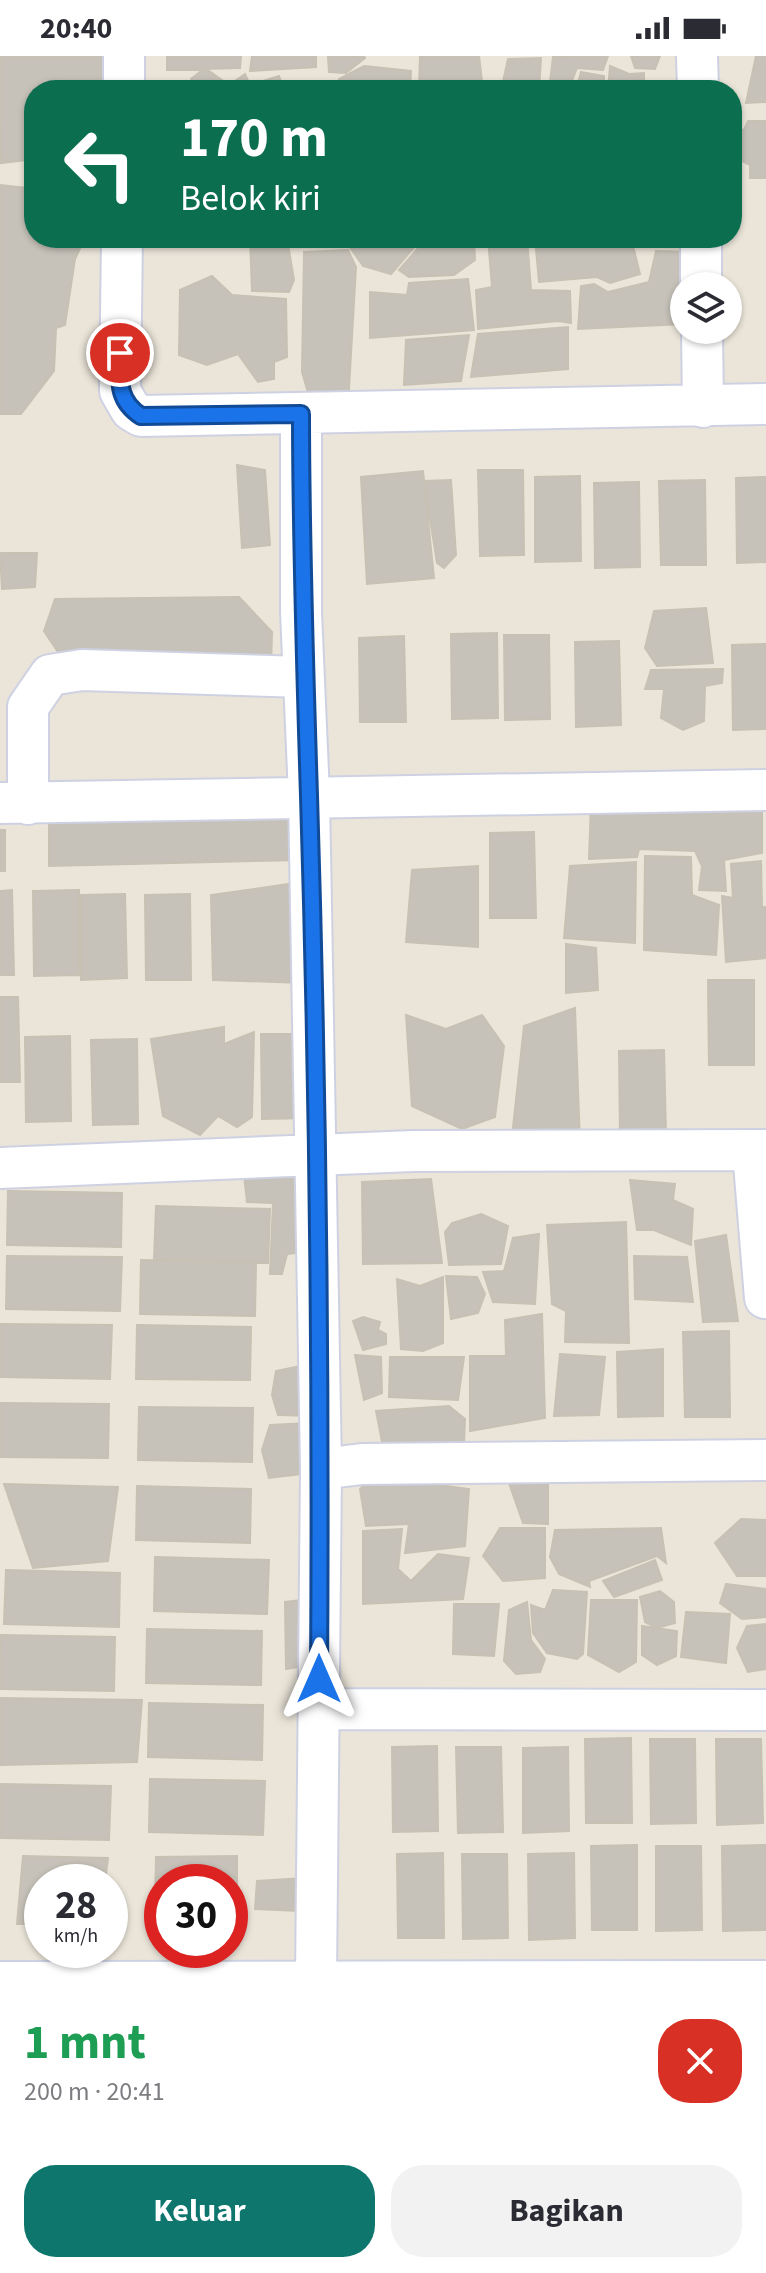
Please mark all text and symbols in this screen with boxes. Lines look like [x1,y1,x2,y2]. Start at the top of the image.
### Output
text: 20:40 [40,7,112,50]
text: 170 m [180,99,328,178]
icon: left [48,112,152,216]
text: Belok kiri [180,173,321,224]
map controls [670,272,742,344]
button: layers [670,272,742,344]
pin [86,319,154,387]
icon: arrive [98,331,142,375]
position arrow [277,1637,361,1721]
speed limit sign: 30 [144,1864,248,1968]
text: 28 [55,1877,97,1934]
text: km/h [54,1922,98,1950]
text: 1 mnt [24,2009,146,2077]
button: close [658,2019,742,2103]
text: 200 m · 20:41 [24,2073,165,2110]
button: Keluar [24,2165,375,2257]
button: Bagikan [391,2165,742,2257]

